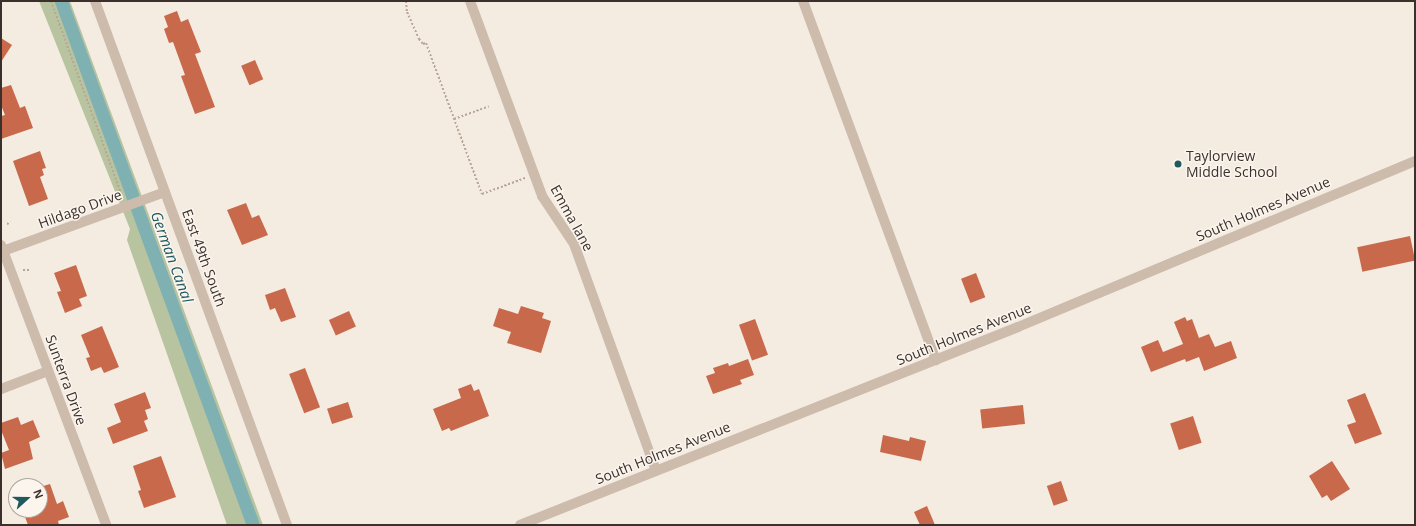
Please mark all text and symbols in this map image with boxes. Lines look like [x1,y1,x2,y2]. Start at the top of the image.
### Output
place label: Taylorview Middle School [1186,148,1278,180]
marker: Taylorview Middle School [1173,159,1183,169]
street label: South Holmes Avenue [1193,173,1333,245]
street label: Emma lane [547,182,597,254]
street label: Hildago Drive [36,186,124,232]
street label: East 49th South [179,207,229,309]
water label: German Canal [147,209,197,305]
street label: South Holmes Avenue [894,299,1034,369]
street label: Sunterra Drive [42,333,90,427]
street label: South Holmes Avenue [593,418,733,488]
north arrow [8,478,48,518]
text: N [30,487,47,501]

